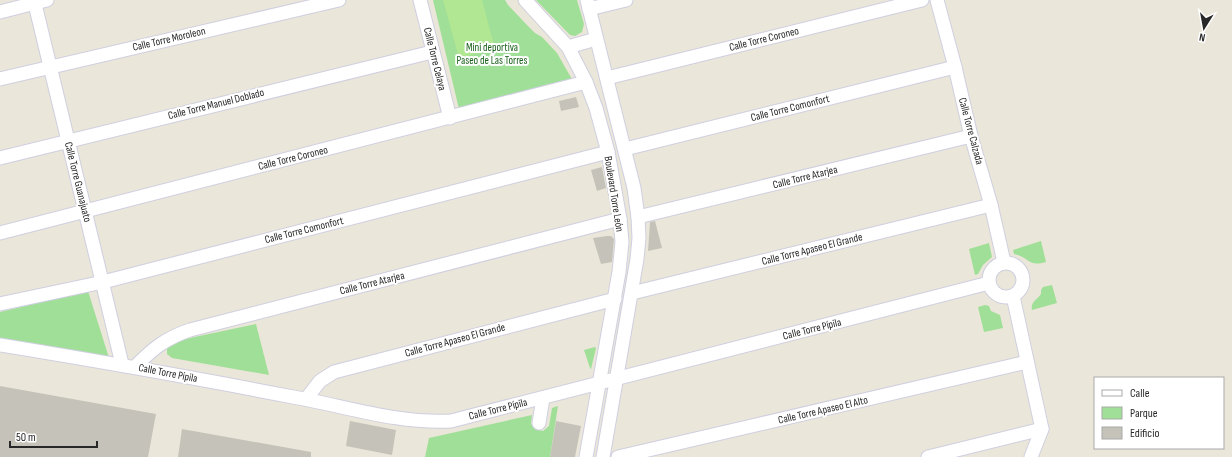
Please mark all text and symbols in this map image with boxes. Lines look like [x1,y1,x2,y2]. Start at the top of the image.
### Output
north arrow [1184,8,1224,48]
street label: Calle Torre Moroleon [131,24,207,54]
street label: Calle Torre Coroneo [728,24,801,54]
street label: Calle Torre Celaya [421,26,449,92]
text: N [1198,30,1206,44]
park label: Mini deportiva Paseo de Las Torres [457,41,528,67]
street label: Calle Torre Manuel Doblado [167,86,266,122]
street label: Calle Torre Comonfort [749,92,831,124]
street label: Calle Torre Calzada [956,96,986,166]
street label: Calle Torre Guanajuato [62,141,94,224]
street label: Calle Torre Coroneo [257,143,330,173]
street label: Boulevard Torre León [602,155,626,233]
street label: Calle Torre Atarjea [771,163,839,191]
street label: Calle Torre Comonfort [263,214,345,246]
street label: Calle Torre Apaseo El Grande [760,230,864,268]
street label: Calle Torre Atarjea [338,269,406,297]
street label: Calle Torre Pípila [781,315,843,343]
street label: Calle Torre Apaseo El Grande [403,320,507,360]
street label: Calle Torre Pípila [137,361,199,385]
legend [1094,377,1224,449]
text: Calle [1130,386,1150,401]
street label: Calle Torre Apaseo El Alto [777,393,870,427]
street label: Calle Torre Pípila [467,395,529,423]
text: Parque [1130,406,1158,421]
scale bar [10,423,97,449]
text: Edificio [1130,426,1159,441]
text: 50 m [16,430,36,445]

